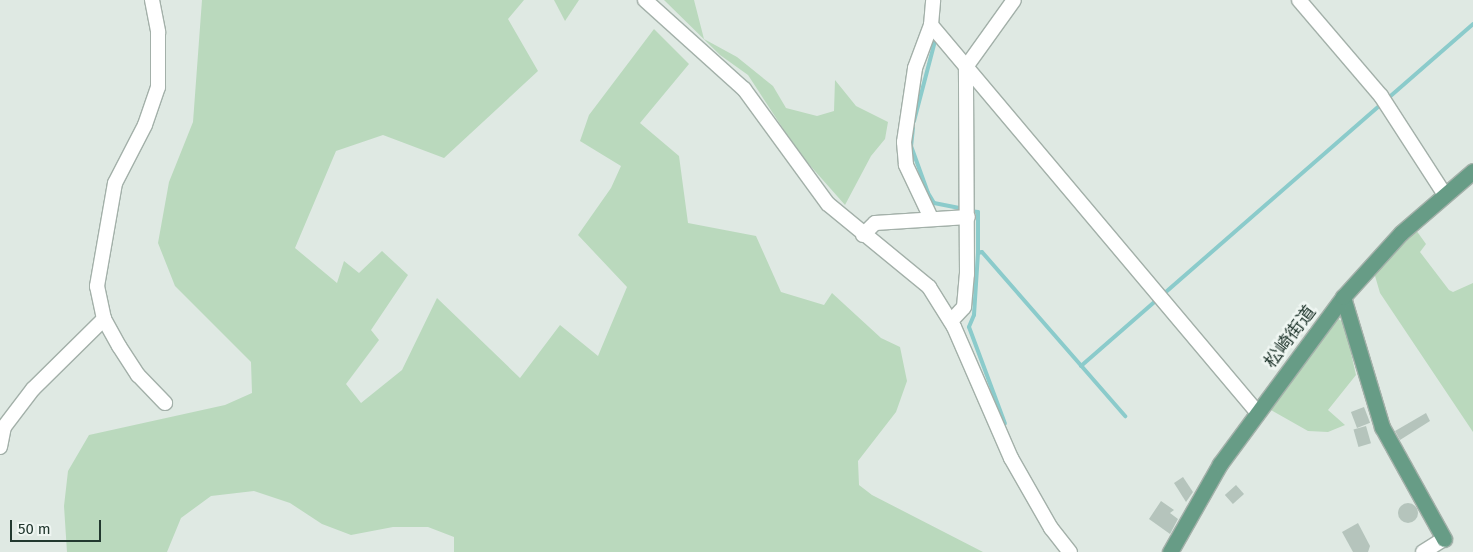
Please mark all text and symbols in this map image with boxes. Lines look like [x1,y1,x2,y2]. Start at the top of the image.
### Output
street label: 松崎街道 [1260,302,1320,372]
scale bar [12,510,104,542]
text: 50 m [18,520,51,538]

